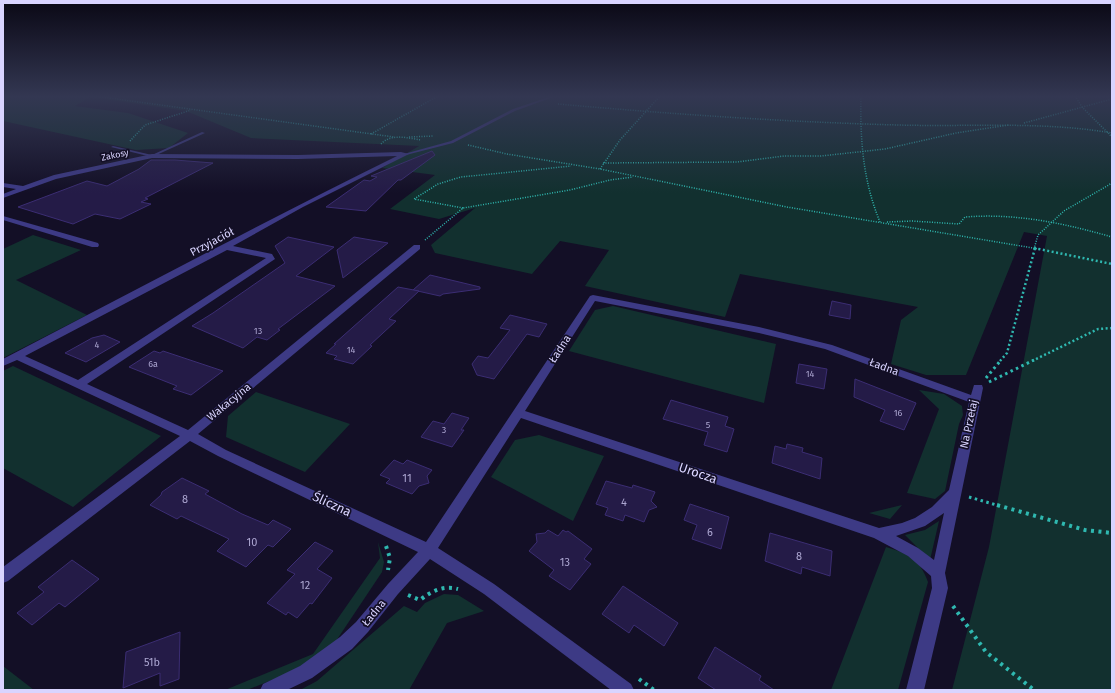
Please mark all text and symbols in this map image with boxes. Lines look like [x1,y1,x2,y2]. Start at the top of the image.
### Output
street label: Zakosy [100,147,130,163]
street label: Przyjaciół [188,225,237,259]
house number: 13 [254,326,262,336]
street label: Ładna [546,333,574,365]
house number: 4 [95,340,100,350]
house number: 14 [347,345,356,355]
street label: Ładna [867,356,901,378]
house number: 6a [148,359,158,369]
house number: 14 [806,369,815,379]
street label: Wakacyjna [205,380,253,424]
street label: Na Przełaj [957,398,981,450]
house number: 16 [894,408,903,418]
house number: 5 [706,420,711,430]
house number: 3 [442,425,446,435]
street label: Urocza [677,459,719,487]
house number: 11 [402,472,412,485]
street label: Śliczna [310,489,354,519]
house number: 8 [182,493,188,506]
house number: 4 [621,496,627,509]
house number: 6 [707,526,713,539]
house number: 10 [247,536,257,549]
house number: 8 [796,550,802,563]
house number: 13 [560,556,570,569]
house number: 12 [300,579,310,592]
street label: Ładna [359,597,389,629]
house number: 51b [144,656,160,669]

